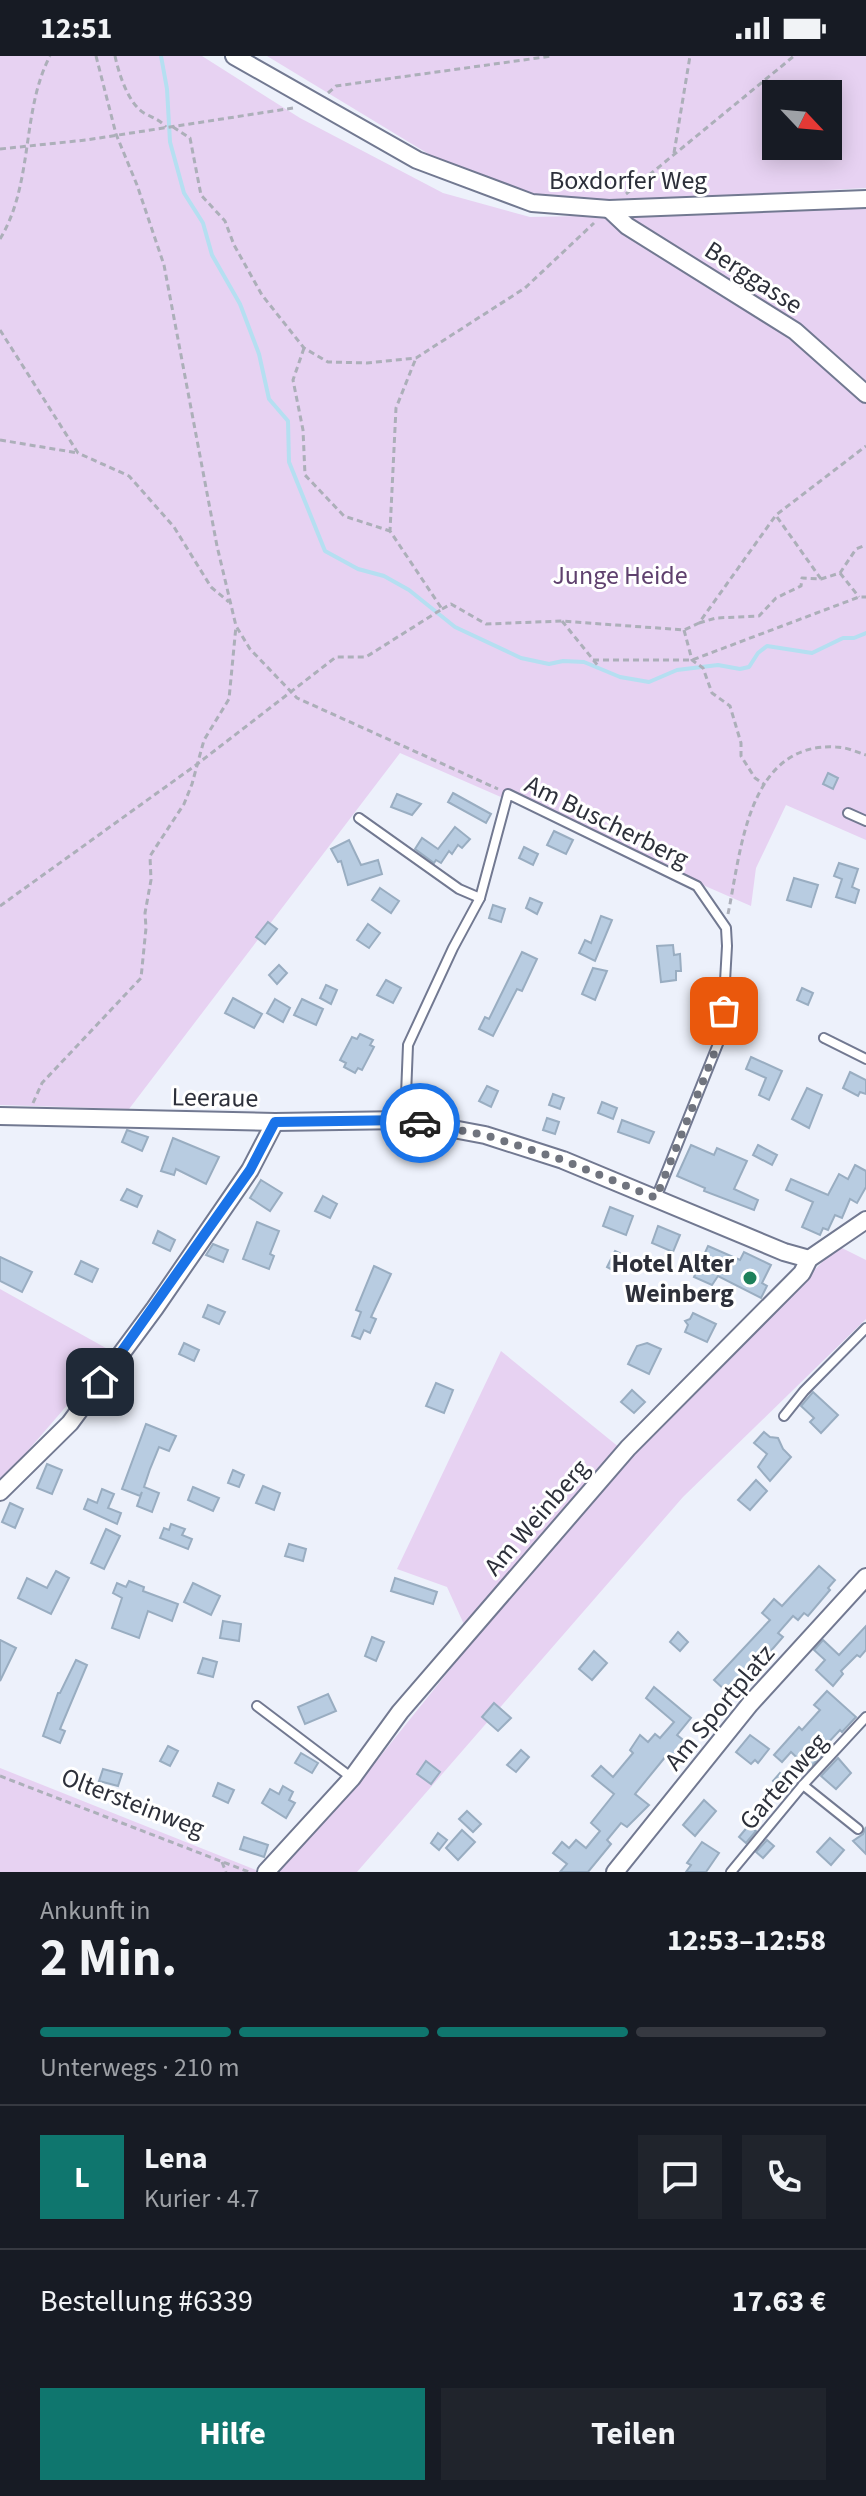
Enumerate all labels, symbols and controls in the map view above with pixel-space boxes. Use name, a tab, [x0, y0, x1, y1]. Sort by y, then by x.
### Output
text: 12:51	[40, 7, 112, 50]
north arrow	[762, 80, 842, 160]
map controls	[762, 80, 842, 160]
street label: Boxdorfer Weg	[549, 162, 707, 199]
street label: Berggasse	[697, 232, 810, 323]
park label: Junge Heide	[552, 557, 688, 594]
street label: Am Buscherberg	[519, 766, 695, 877]
pin	[690, 977, 758, 1045]
icon: bag	[702, 989, 746, 1033]
street label: Leeraue	[171, 1078, 259, 1117]
courier	[380, 1083, 460, 1163]
icon: car	[398, 1101, 442, 1145]
place label: Hotel Alter Weinberg	[612, 1245, 735, 1312]
marker: Hotel Alter Weinberg	[741, 1269, 759, 1287]
pin	[66, 1348, 134, 1416]
icon: home	[78, 1360, 122, 1404]
street label: Am Weinberg	[475, 1451, 598, 1584]
street label: Am Sportplatz	[655, 1636, 783, 1778]
street label: Gartenweg	[731, 1725, 836, 1838]
street label: Oltersteinweg	[56, 1758, 210, 1847]
text: Ankunft in	[40, 1892, 150, 1929]
text: 12:53–12:58	[667, 1919, 826, 1962]
text: 2 Min.	[40, 1922, 177, 1996]
text: Unterwegs · 210 m	[40, 2049, 239, 2086]
button: chat	[638, 2135, 722, 2219]
button: phone	[742, 2135, 826, 2219]
text: Lena	[144, 2137, 208, 2180]
text: L	[74, 2156, 90, 2199]
text: Kurier · 4.7	[144, 2180, 259, 2217]
text: Bestellung #6339	[40, 2280, 253, 2323]
text: 17.63 €	[732, 2280, 826, 2323]
button: Hilfe	[40, 2388, 425, 2480]
button: Teilen	[441, 2388, 826, 2480]

